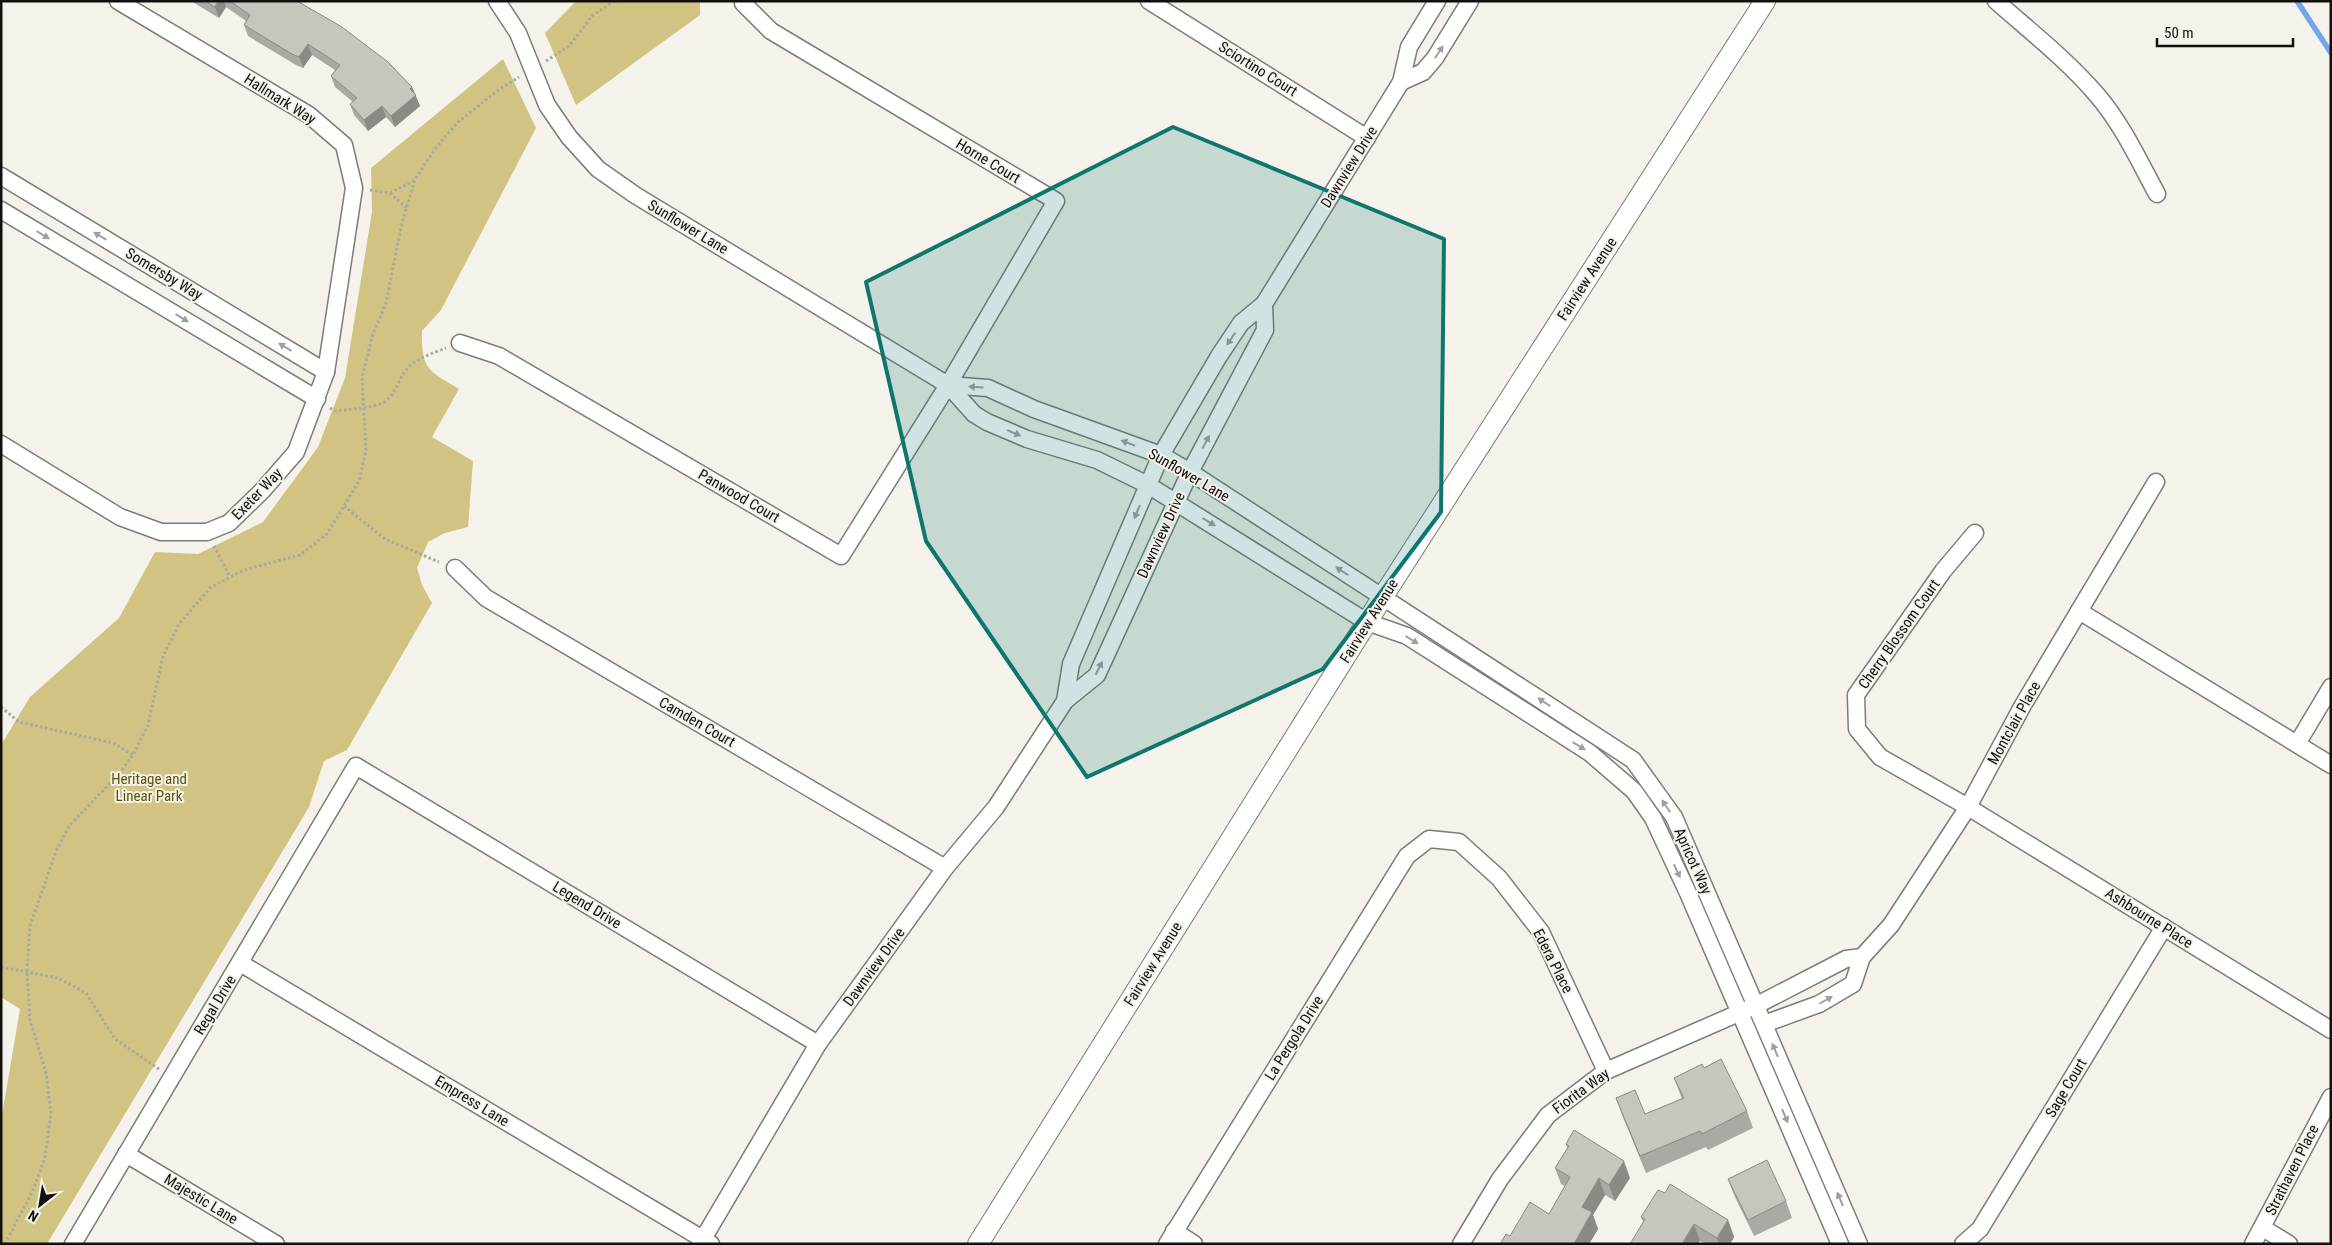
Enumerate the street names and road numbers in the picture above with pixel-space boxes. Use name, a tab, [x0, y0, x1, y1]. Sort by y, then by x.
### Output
street label: Sciortino Court	[1215, 38, 1301, 100]
street label: Hallmark Way	[241, 70, 319, 128]
street label: Dawnview Drive	[1317, 123, 1381, 211]
street label: Horne Court	[953, 135, 1023, 187]
street label: Sunflower Lane	[644, 196, 732, 258]
street label: Fairview Avenue	[1553, 234, 1621, 324]
street label: Somersby Way	[122, 244, 206, 304]
street label: Sunflower Lane	[1145, 445, 1233, 505]
street label: Exeter Way	[228, 464, 286, 524]
street label: Panwood Court	[695, 465, 783, 527]
street label: Dawnview Drive	[1133, 489, 1189, 581]
street label: Fairview Avenue	[1336, 576, 1402, 666]
street label: Cherry Blossom Court	[1854, 576, 1944, 692]
street label: Montclair Place	[1984, 678, 2044, 768]
street label: Camden Court	[656, 693, 738, 751]
street label: Apricot Way	[1670, 825, 1716, 897]
street label: Legend Drive	[550, 878, 624, 932]
street label: Ashbourne Place	[2102, 884, 2196, 952]
street label: Fairview Avenue	[1120, 919, 1186, 1009]
street label: Dawnview Drive	[839, 924, 909, 1010]
street label: Edera Place	[1529, 926, 1577, 996]
street label: Regal Drive	[190, 972, 240, 1038]
street label: La Pergola Drive	[1261, 992, 1327, 1084]
street label: Sage Court	[2041, 1055, 2091, 1121]
street label: Fiorita Way	[1549, 1064, 1613, 1118]
street label: Empress Lane	[432, 1072, 512, 1130]
street label: Strathaven Place	[2261, 1122, 2323, 1218]
street label: Majestic Lane	[161, 1170, 241, 1228]

